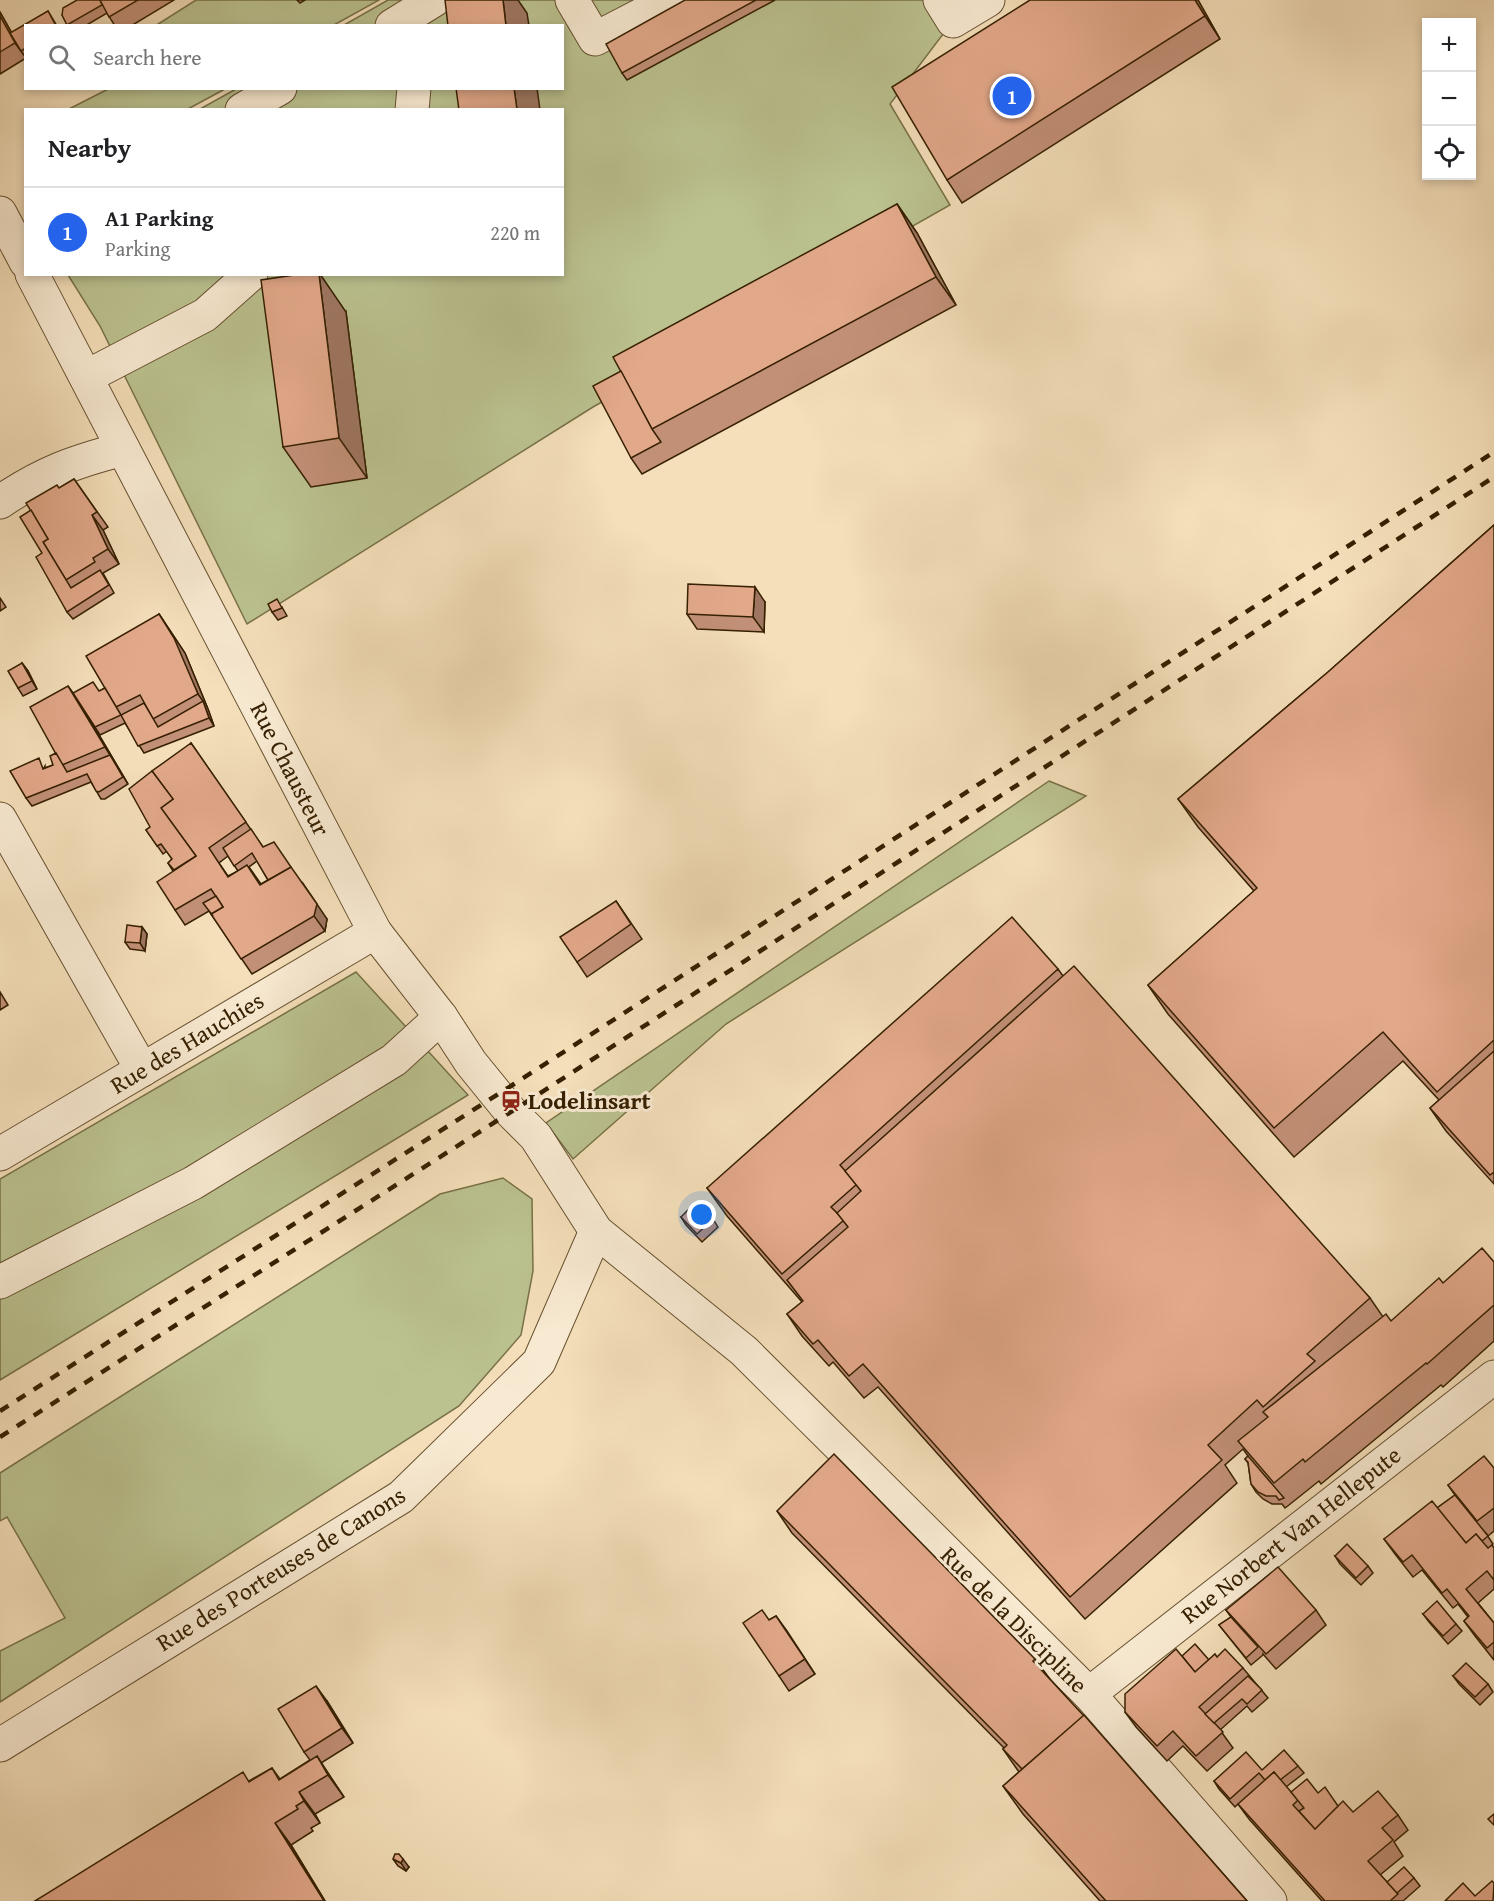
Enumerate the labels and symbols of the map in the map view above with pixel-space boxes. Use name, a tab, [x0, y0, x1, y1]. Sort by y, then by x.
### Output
pin: 1	[992, 74, 1032, 118]
street label: Rue Chausteur	[242, 696, 339, 842]
street label: Rue des Hauchies	[103, 983, 270, 1102]
place label: Lodelinsart	[528, 1083, 651, 1118]
station icon: Lodelinsart	[499, 1089, 523, 1113]
your location	[687, 1200, 716, 1229]
street label: Rue Norbert Van Hellepute	[1173, 1438, 1408, 1632]
street label: Rue des Porteuses de Canons	[149, 1477, 412, 1660]
street label: Rue de la Discipline	[933, 1538, 1096, 1701]

